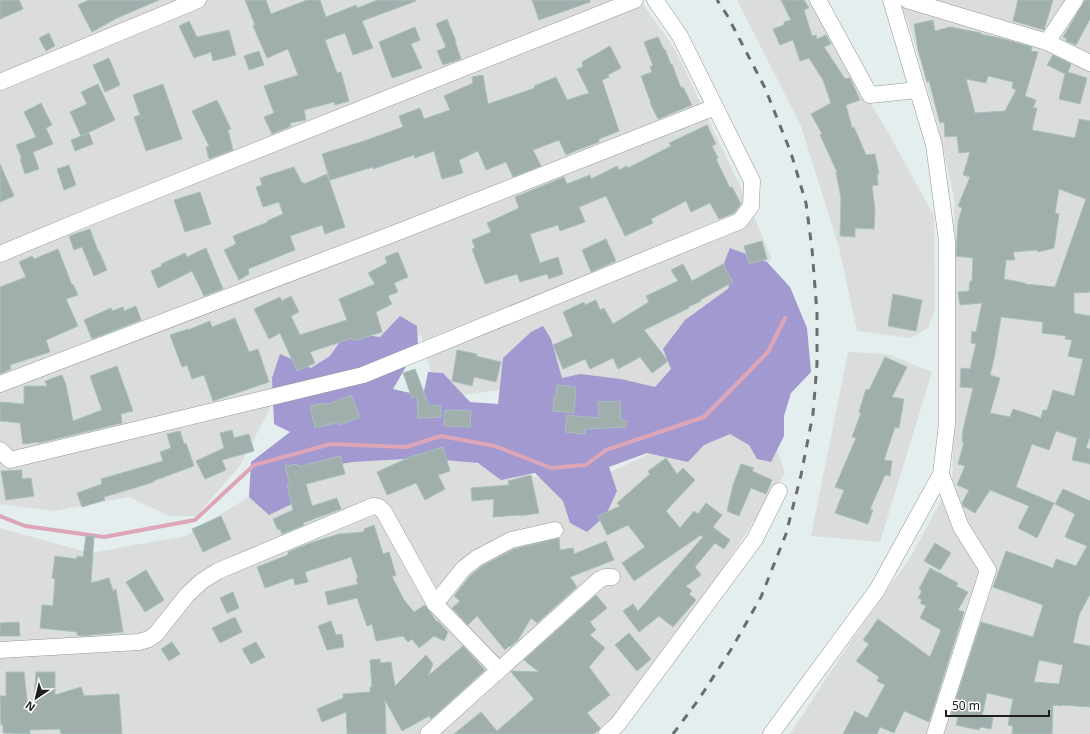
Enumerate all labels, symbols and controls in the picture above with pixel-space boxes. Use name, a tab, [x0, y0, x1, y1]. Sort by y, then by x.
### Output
north arrow	[16, 678, 56, 718]
scale bar	[946, 692, 1049, 718]
text: 50 m	[952, 697, 980, 714]
text: N	[22, 698, 38, 715]

